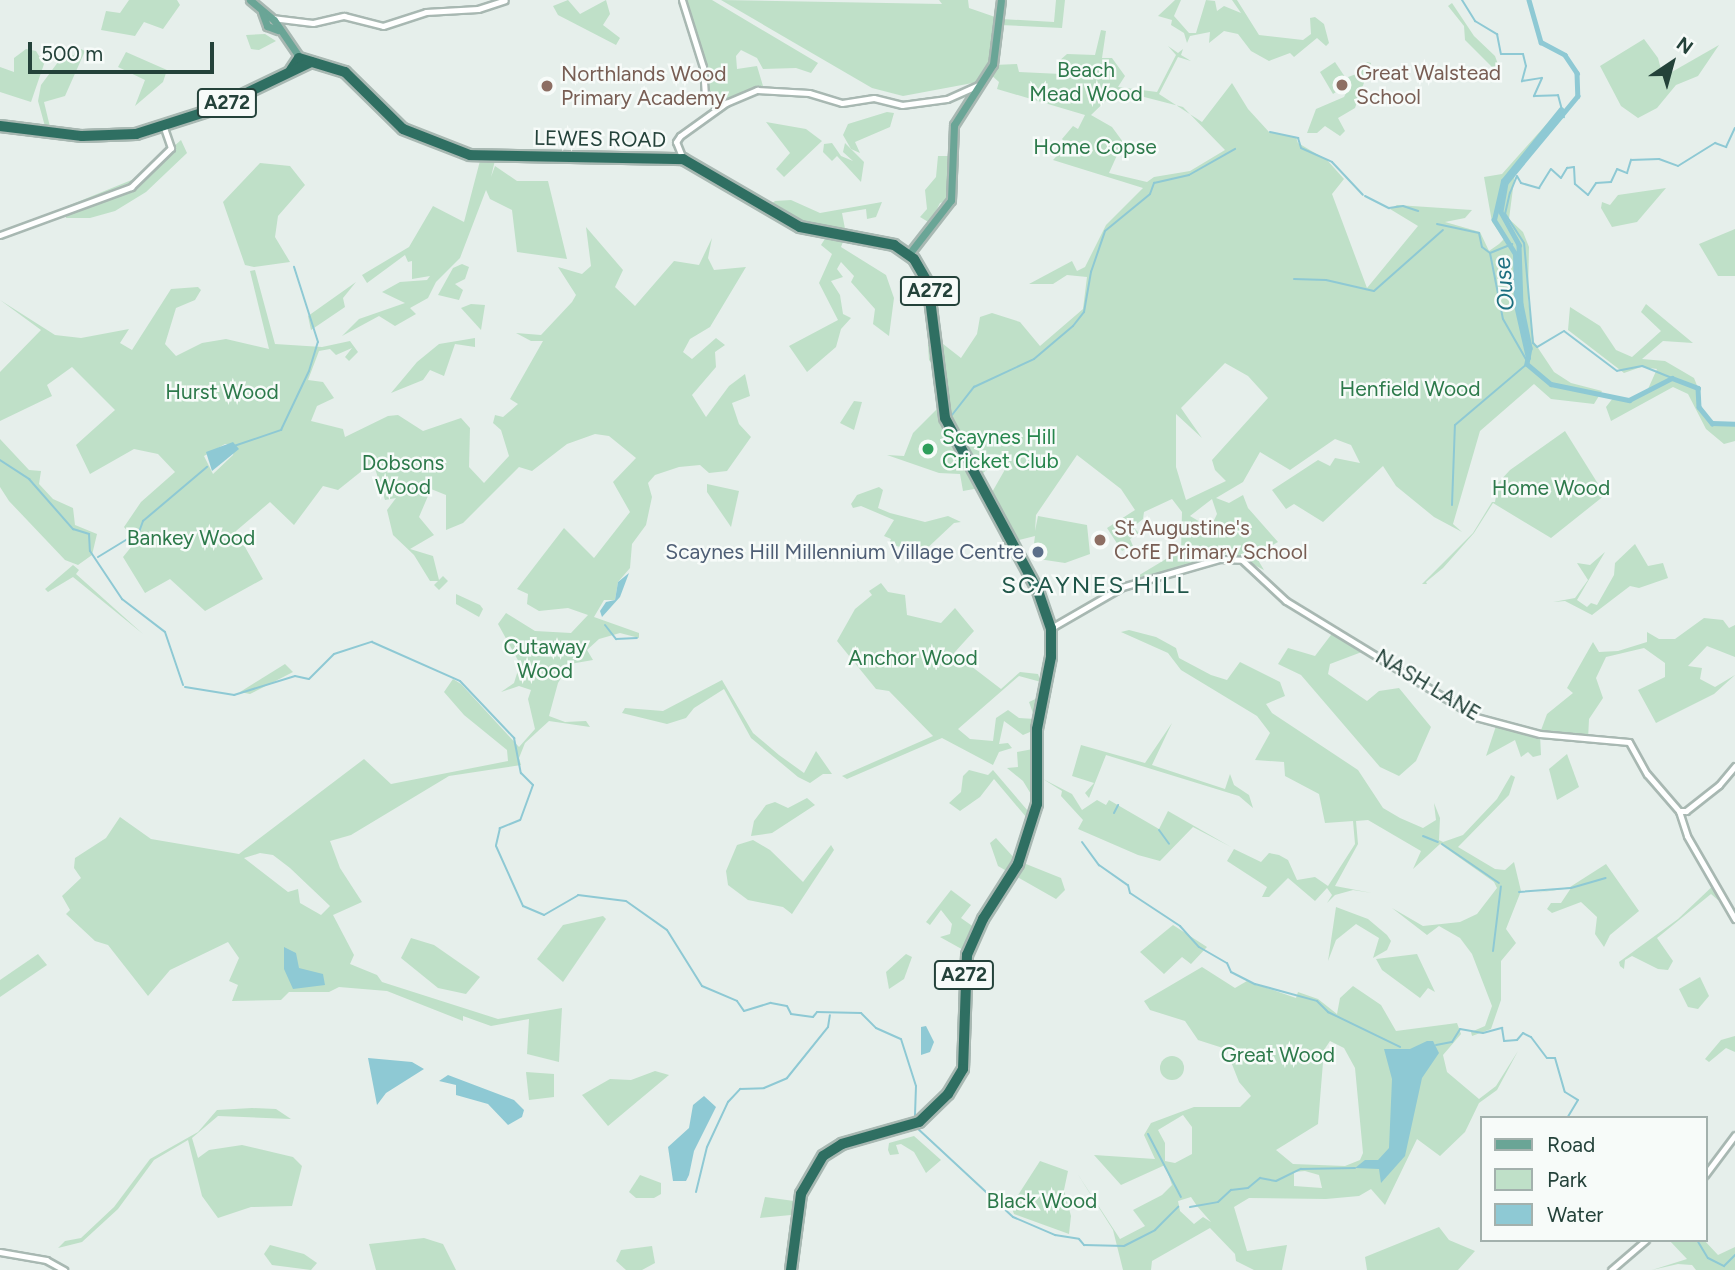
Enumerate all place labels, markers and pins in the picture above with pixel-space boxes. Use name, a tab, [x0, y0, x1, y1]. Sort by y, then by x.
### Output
place label: Great Walstead School	[1356, 60, 1501, 110]
place label: Northlands Wood Primary Academy	[561, 61, 726, 111]
marker: Great Walstead School	[1334, 77, 1350, 93]
marker: Northlands Wood Primary Academy	[539, 78, 555, 94]
place label: Scaynes Hill Cricket Club	[942, 424, 1059, 474]
marker: Scaynes Hill Cricket Club	[920, 441, 936, 457]
place label: St Augustine's CofE Primary School	[1114, 515, 1308, 565]
marker: St Augustine's CofE Primary School	[1092, 532, 1108, 548]
place label: Scaynes Hill Millennium Village Centre	[665, 539, 1024, 565]
marker: Scaynes Hill Millennium Village Centre	[1030, 544, 1046, 560]

